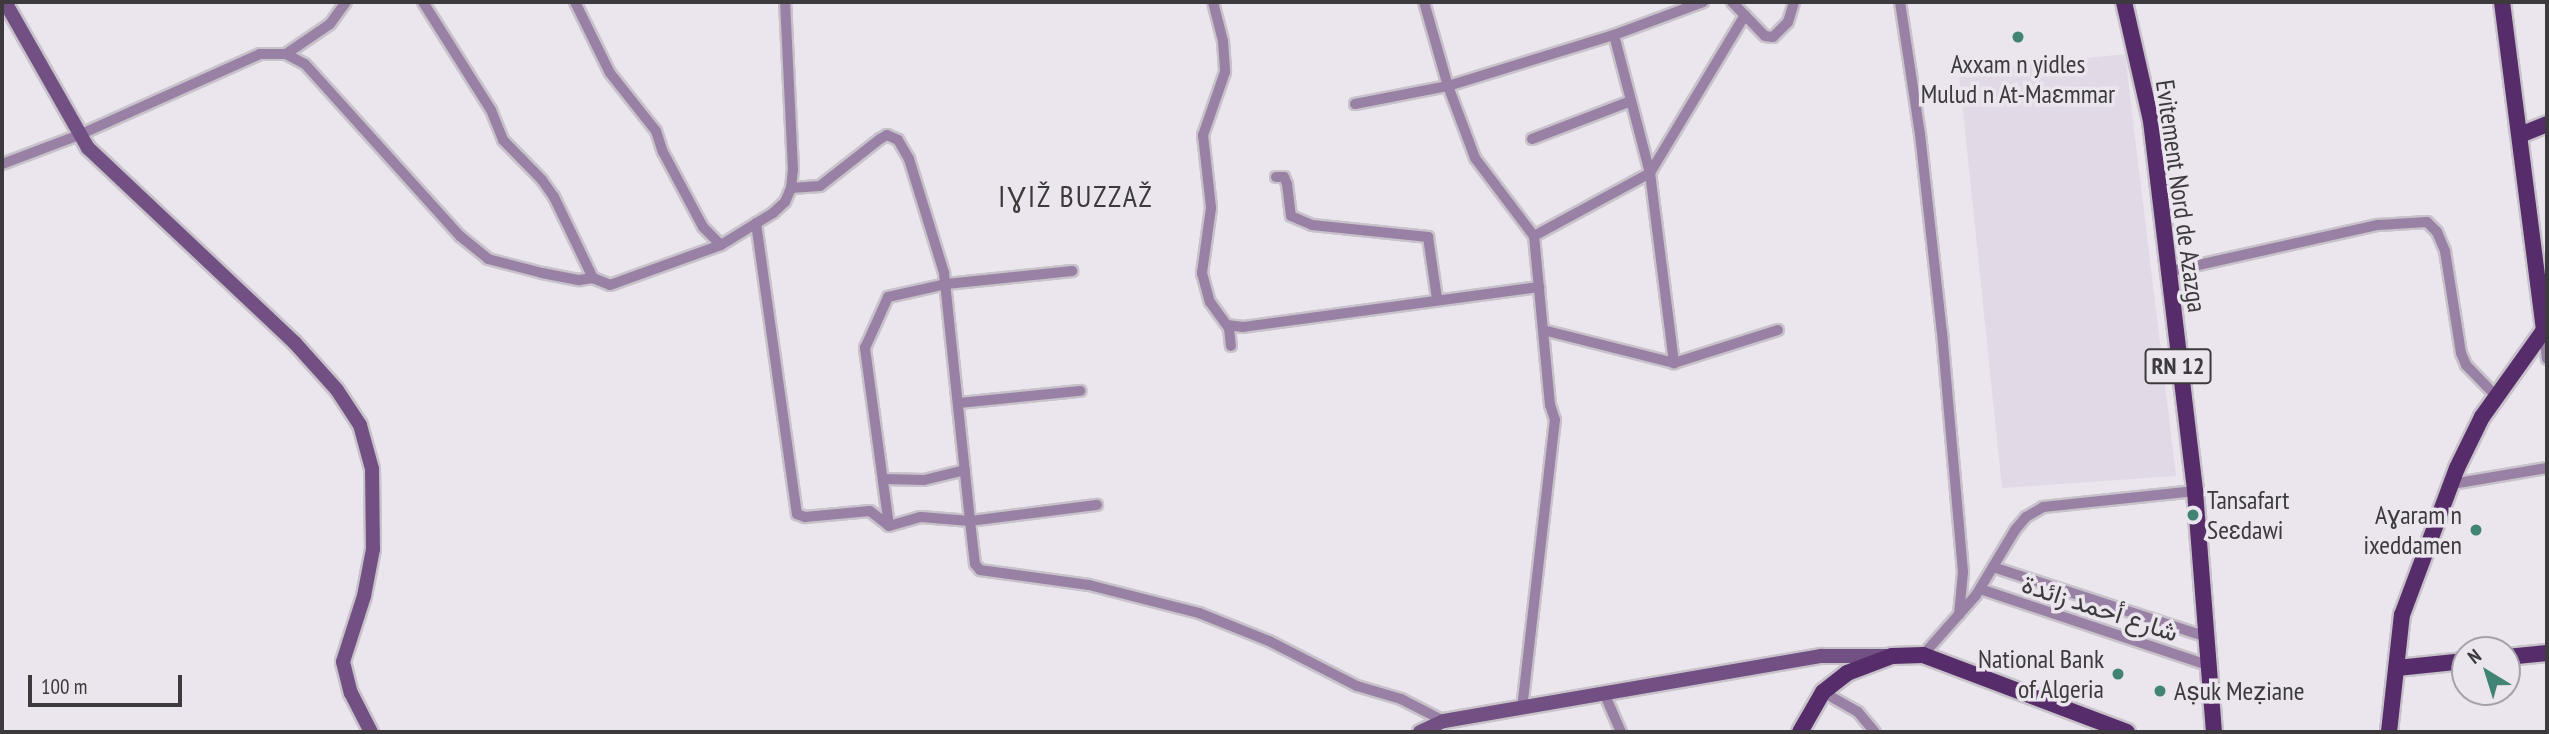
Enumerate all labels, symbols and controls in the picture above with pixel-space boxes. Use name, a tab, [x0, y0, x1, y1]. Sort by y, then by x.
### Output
marker: Axxam n yidles Mulud n At-Maɛmmar	[2010, 29, 2026, 45]
place label: Axxam n yidles Mulud n At-Maɛmmar	[1920, 48, 2116, 110]
street label: Evitement Nord de Azazga	[2149, 77, 2213, 315]
district label: IƔIŽ BUZZAŽ	[999, 178, 1153, 214]
road number: RN 12	[2143, 346, 2213, 386]
place label: Tansafart Seɛdawi	[2207, 484, 2289, 546]
place label: Aɣaram n ixeddamen	[2363, 499, 2462, 560]
marker: Tansafart Seɛdawi	[2185, 507, 2201, 523]
marker: Aɣaram n ixeddamen	[2468, 522, 2484, 538]
street label: شارع أحمد زائدة	[2018, 568, 2182, 648]
north arrow	[2451, 636, 2521, 706]
place label: National Bank of Algeria	[1978, 643, 2104, 704]
text: N	[2463, 643, 2486, 669]
scale bar	[32, 660, 186, 704]
marker: National Bank of Algeria	[2110, 666, 2126, 682]
text: 100 m	[41, 673, 87, 700]
place label: Aṣuk Meẓiane	[2174, 675, 2305, 707]
marker: Aṣuk Meẓiane	[2152, 683, 2168, 699]

